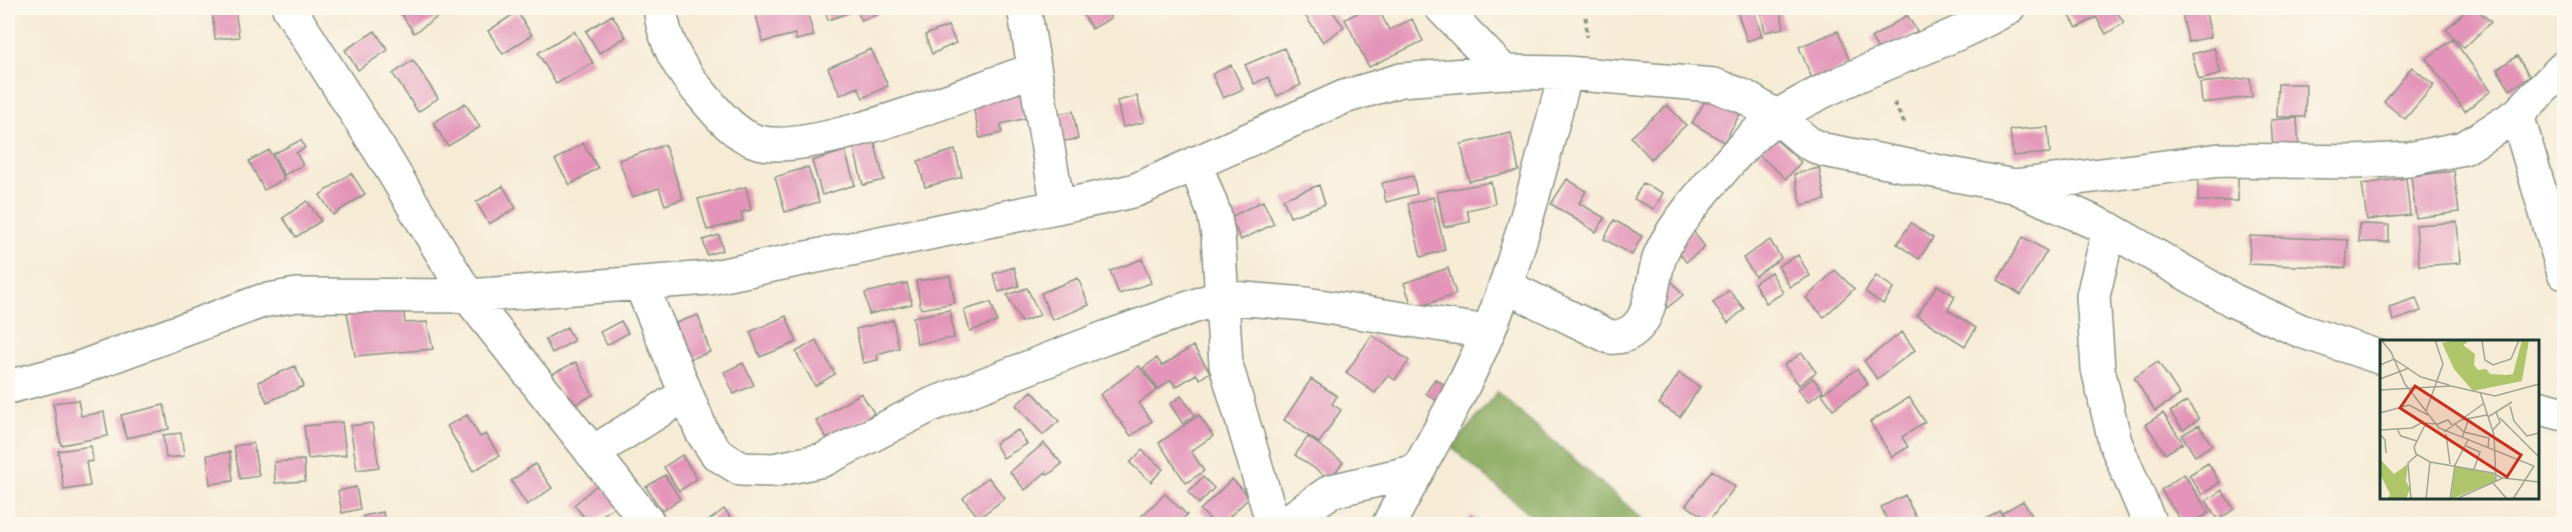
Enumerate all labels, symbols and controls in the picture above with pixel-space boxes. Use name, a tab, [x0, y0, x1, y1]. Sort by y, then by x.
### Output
inset map	[2380, 340, 2539, 499]

